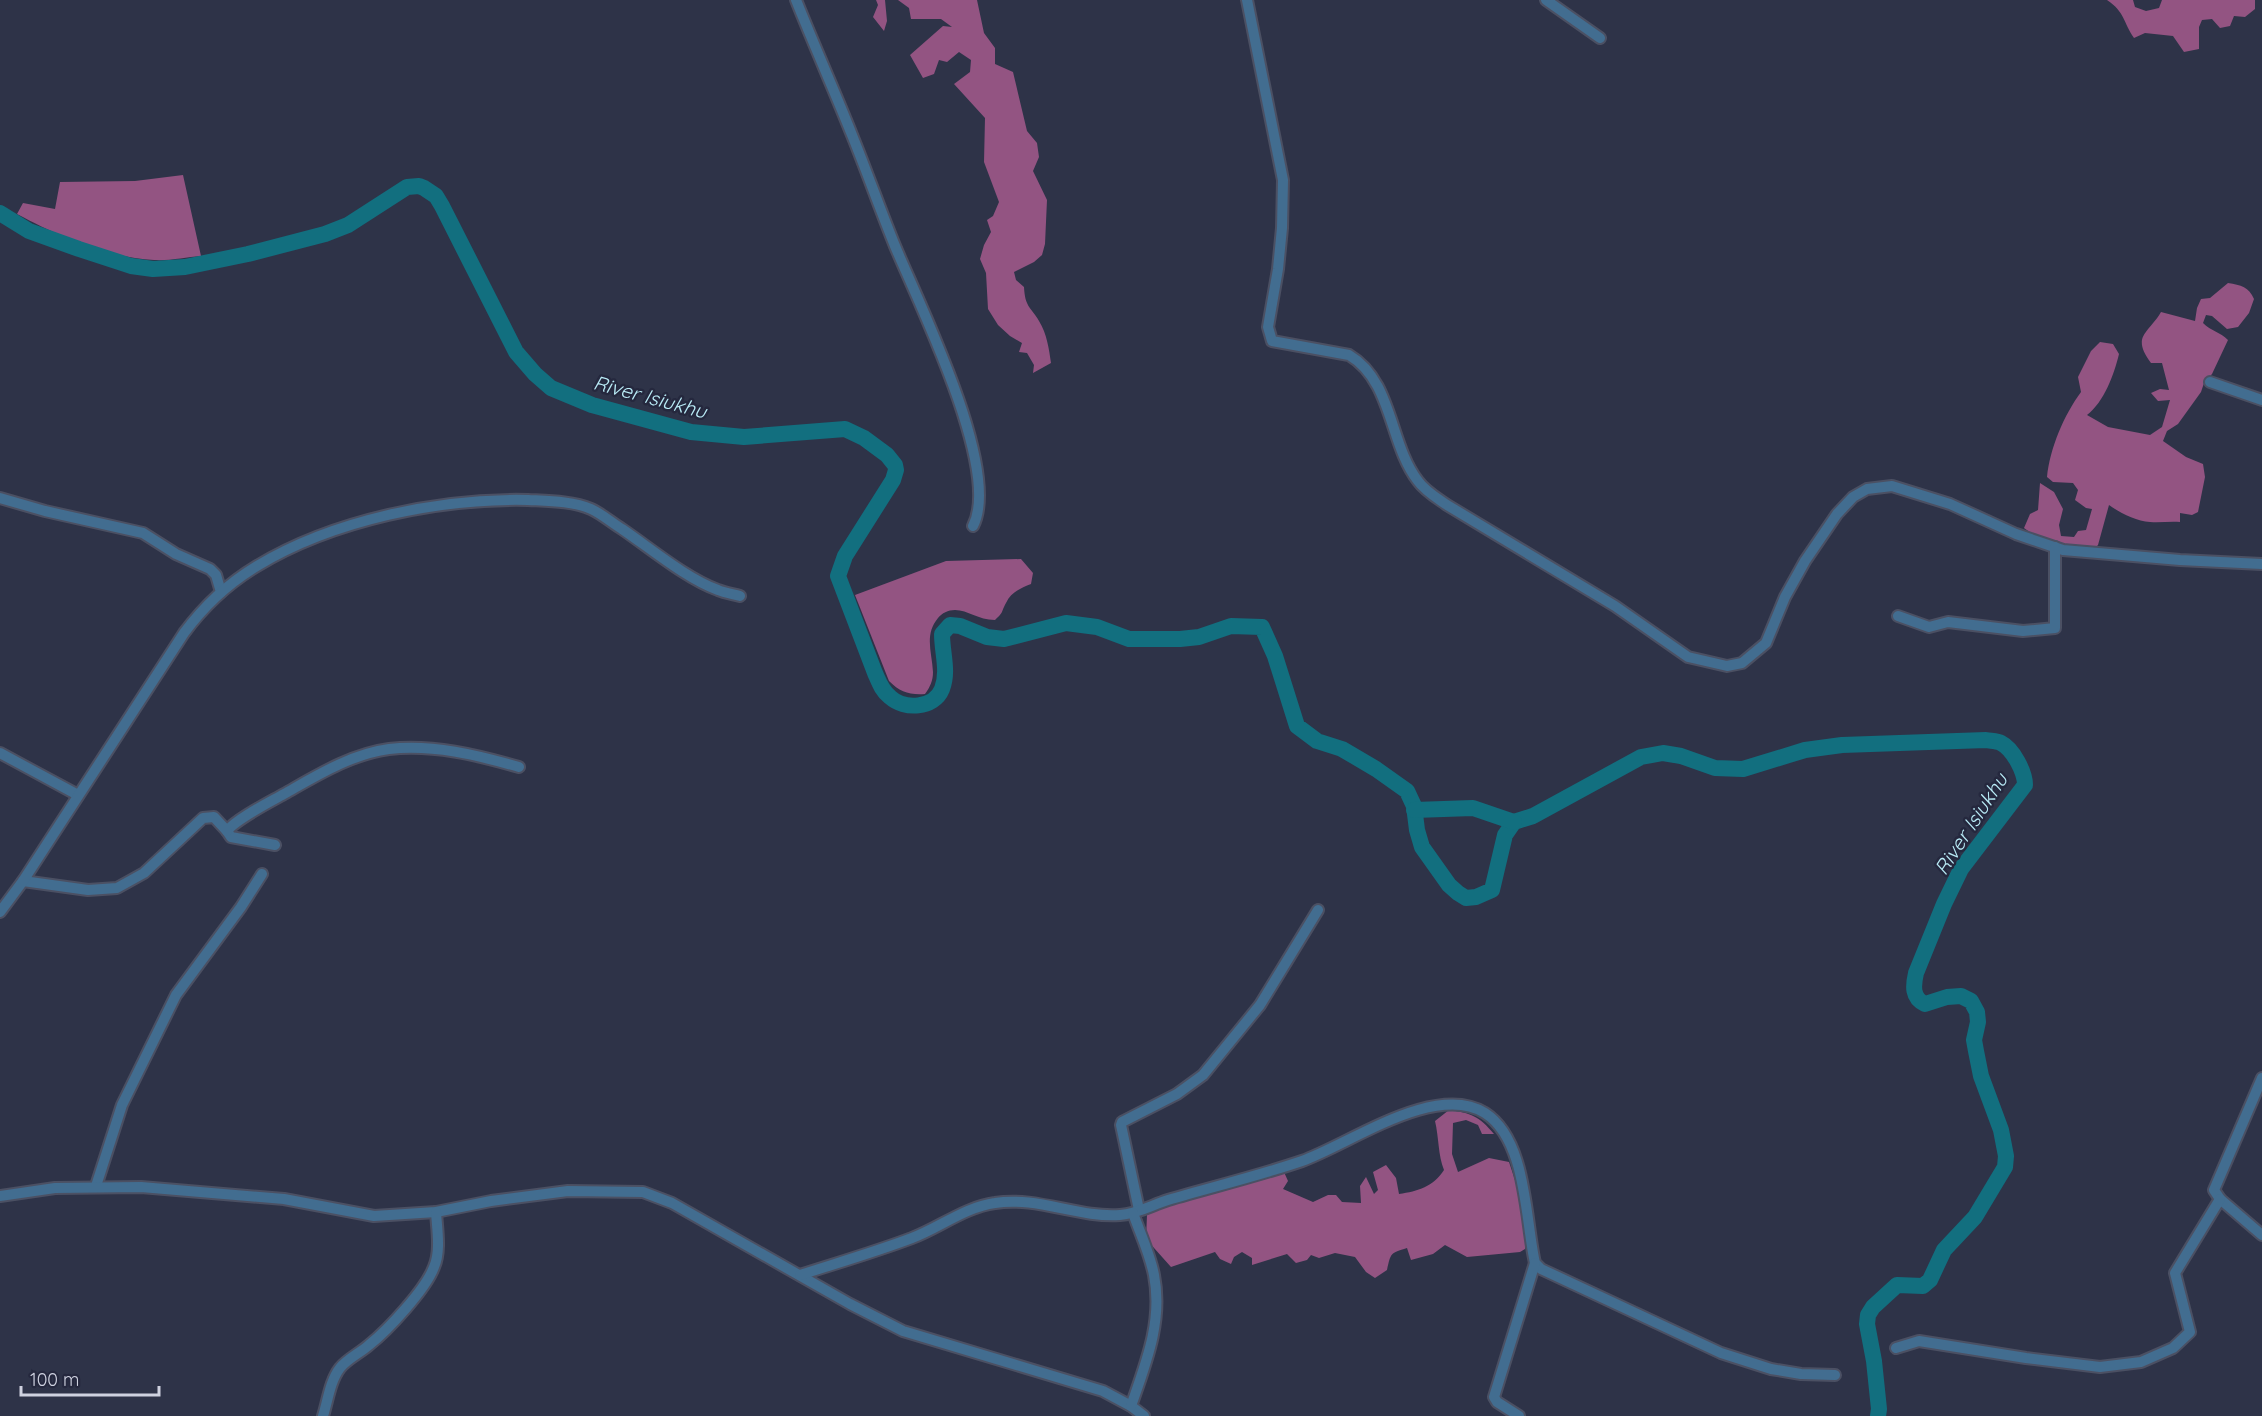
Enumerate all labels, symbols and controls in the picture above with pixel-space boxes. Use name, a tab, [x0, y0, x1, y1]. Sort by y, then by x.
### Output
water label: River Isiukhu	[591, 369, 711, 424]
water label: River Isiukhu	[1929, 767, 2014, 879]
scale bar	[21, 1359, 159, 1397]
text: 100 m	[30, 1368, 79, 1391]

